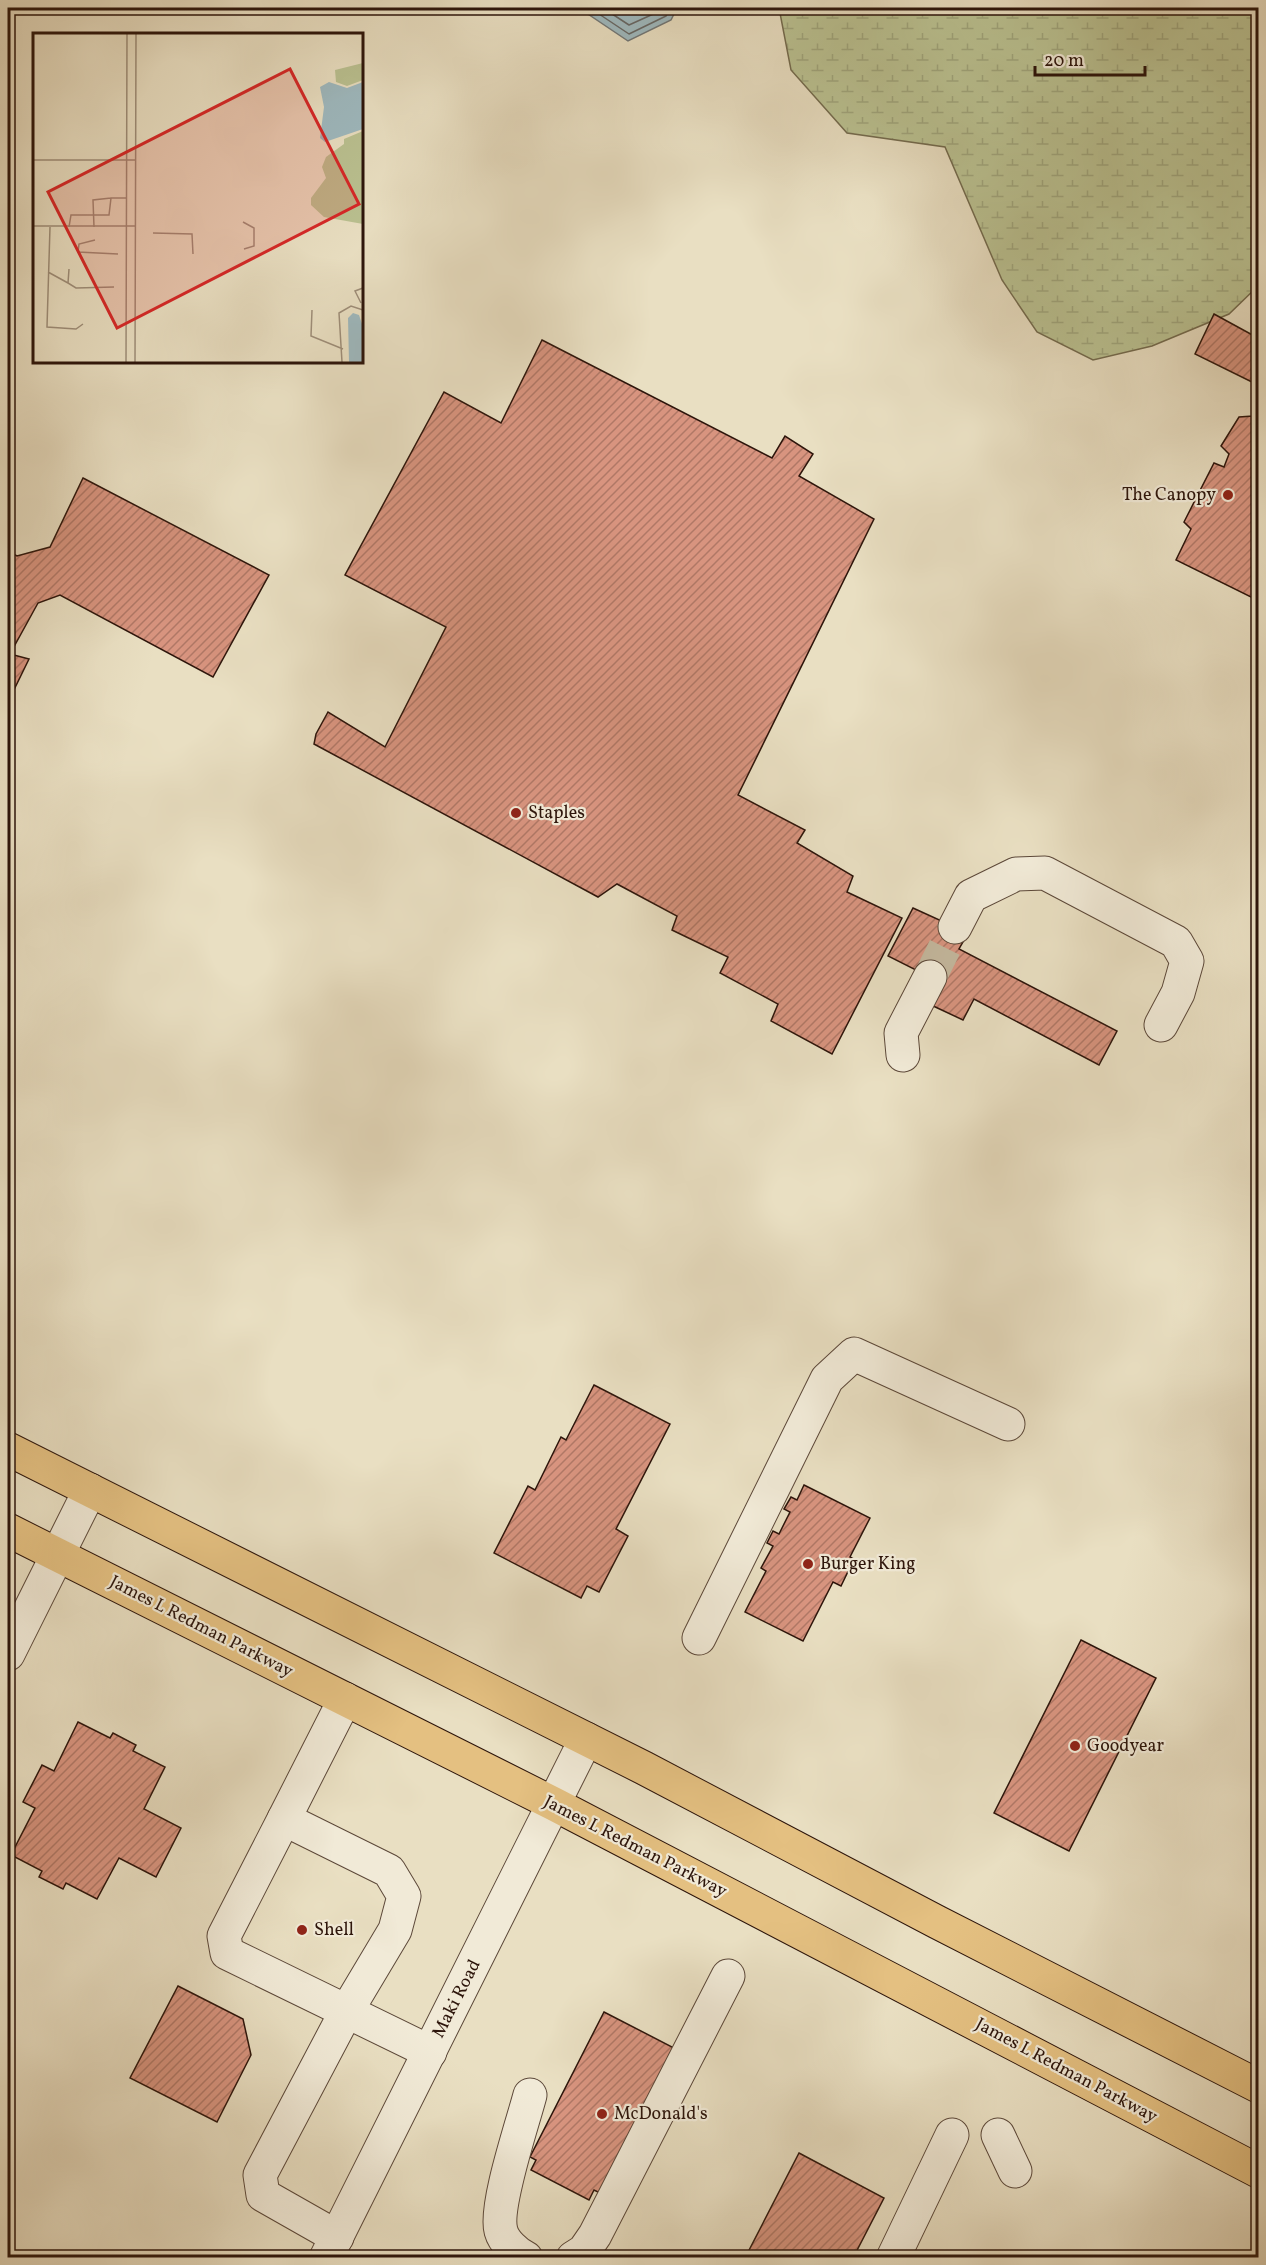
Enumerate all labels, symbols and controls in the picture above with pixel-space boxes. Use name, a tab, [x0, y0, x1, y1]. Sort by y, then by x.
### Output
inset map	[33, 33, 363, 363]
scale bar	[1035, 39, 1144, 77]
text: 20 m	[1044, 49, 1084, 74]
place label: The Canopy	[1122, 483, 1216, 508]
marker: The Canopy	[1221, 488, 1235, 502]
place label: Staples	[528, 801, 585, 826]
marker: Staples	[509, 806, 523, 820]
place label: Burger King	[820, 1552, 915, 1577]
marker: Burger King	[801, 1557, 815, 1571]
street label: James L Redman Parkway	[105, 1570, 297, 1684]
place label: Goodyear	[1087, 1734, 1165, 1759]
marker: Goodyear	[1068, 1739, 1082, 1753]
street label: James L Redman Parkway	[539, 1790, 731, 1904]
place label: Shell	[314, 1918, 354, 1943]
marker: Shell	[295, 1923, 309, 1937]
street label: Maki Road	[427, 1955, 487, 2043]
street label: James L Redman Parkway	[970, 2012, 1162, 2130]
place label: McDonald's	[614, 2102, 708, 2127]
marker: McDonald's	[595, 2107, 609, 2121]

